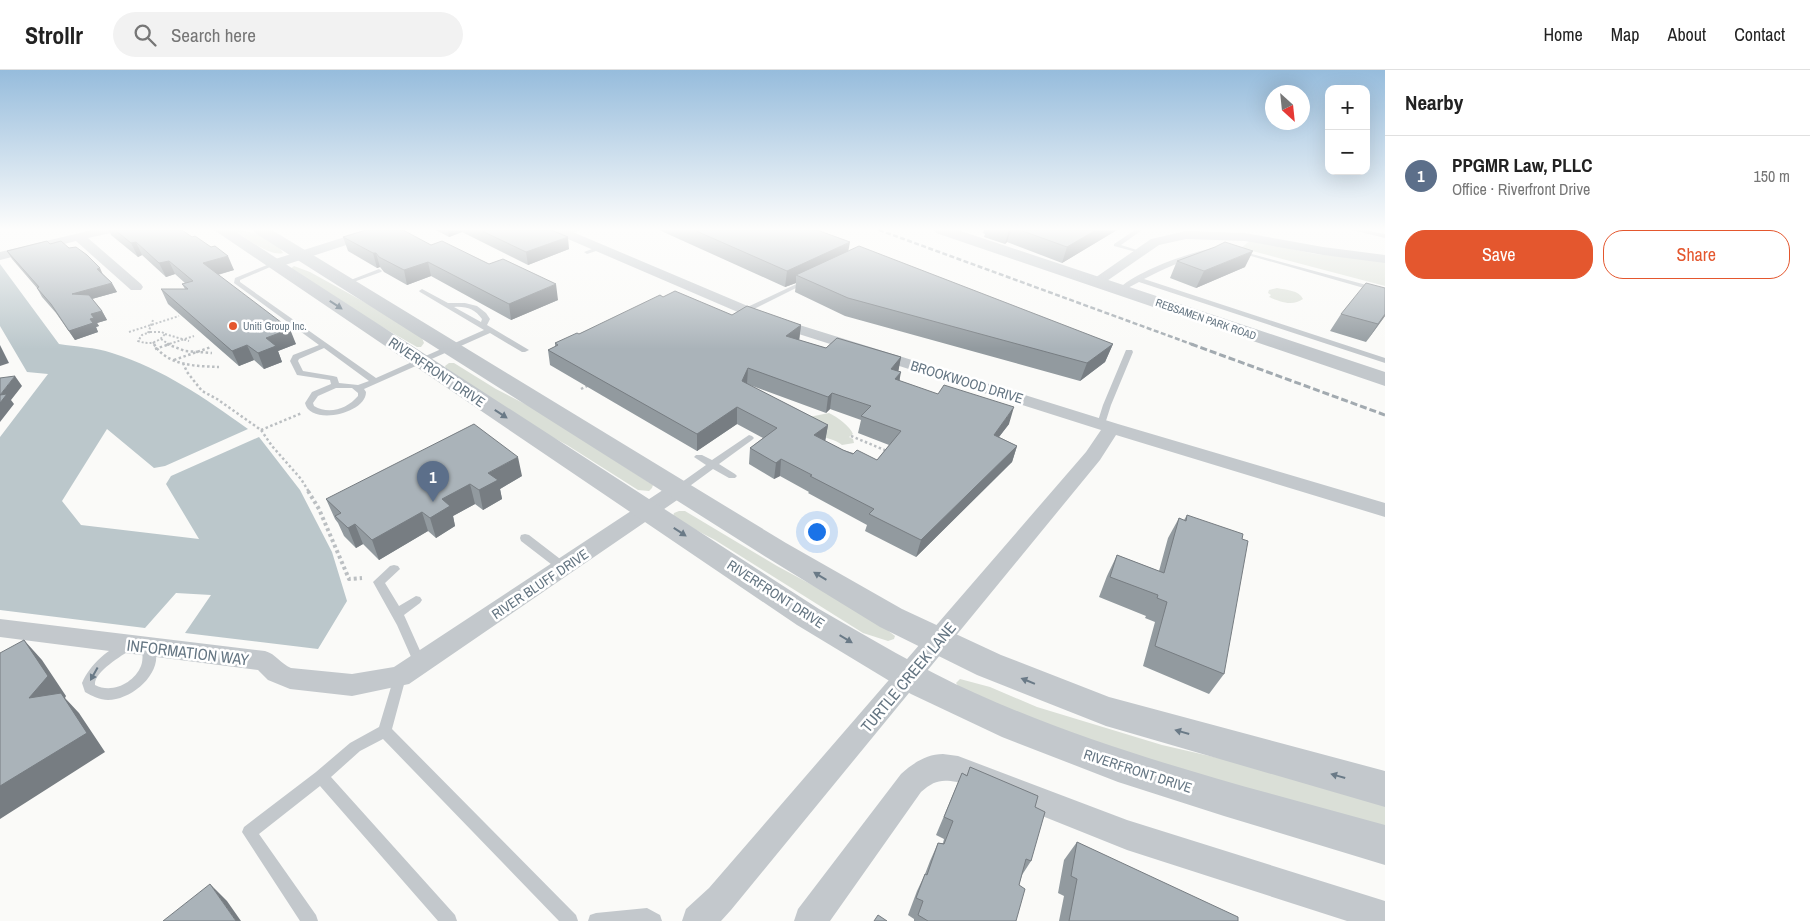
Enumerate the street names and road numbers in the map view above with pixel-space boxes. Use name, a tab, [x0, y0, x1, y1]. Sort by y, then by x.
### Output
street label: REBSAMEN PARK ROAD	[1154, 295, 1258, 343]
street label: RIVERFRONT DRIVE	[385, 333, 489, 411]
street label: BROOKWOOD DRIVE	[909, 356, 1025, 408]
street label: RIVER BLUFF DRIVE	[488, 545, 592, 623]
street label: RIVERFRONT DRIVE	[724, 556, 828, 632]
street label: TURTLE CREEK LANE	[855, 617, 961, 737]
street label: INFORMATION WAY	[126, 634, 251, 670]
street label: RIVERFRONT DRIVE	[1082, 745, 1194, 797]

